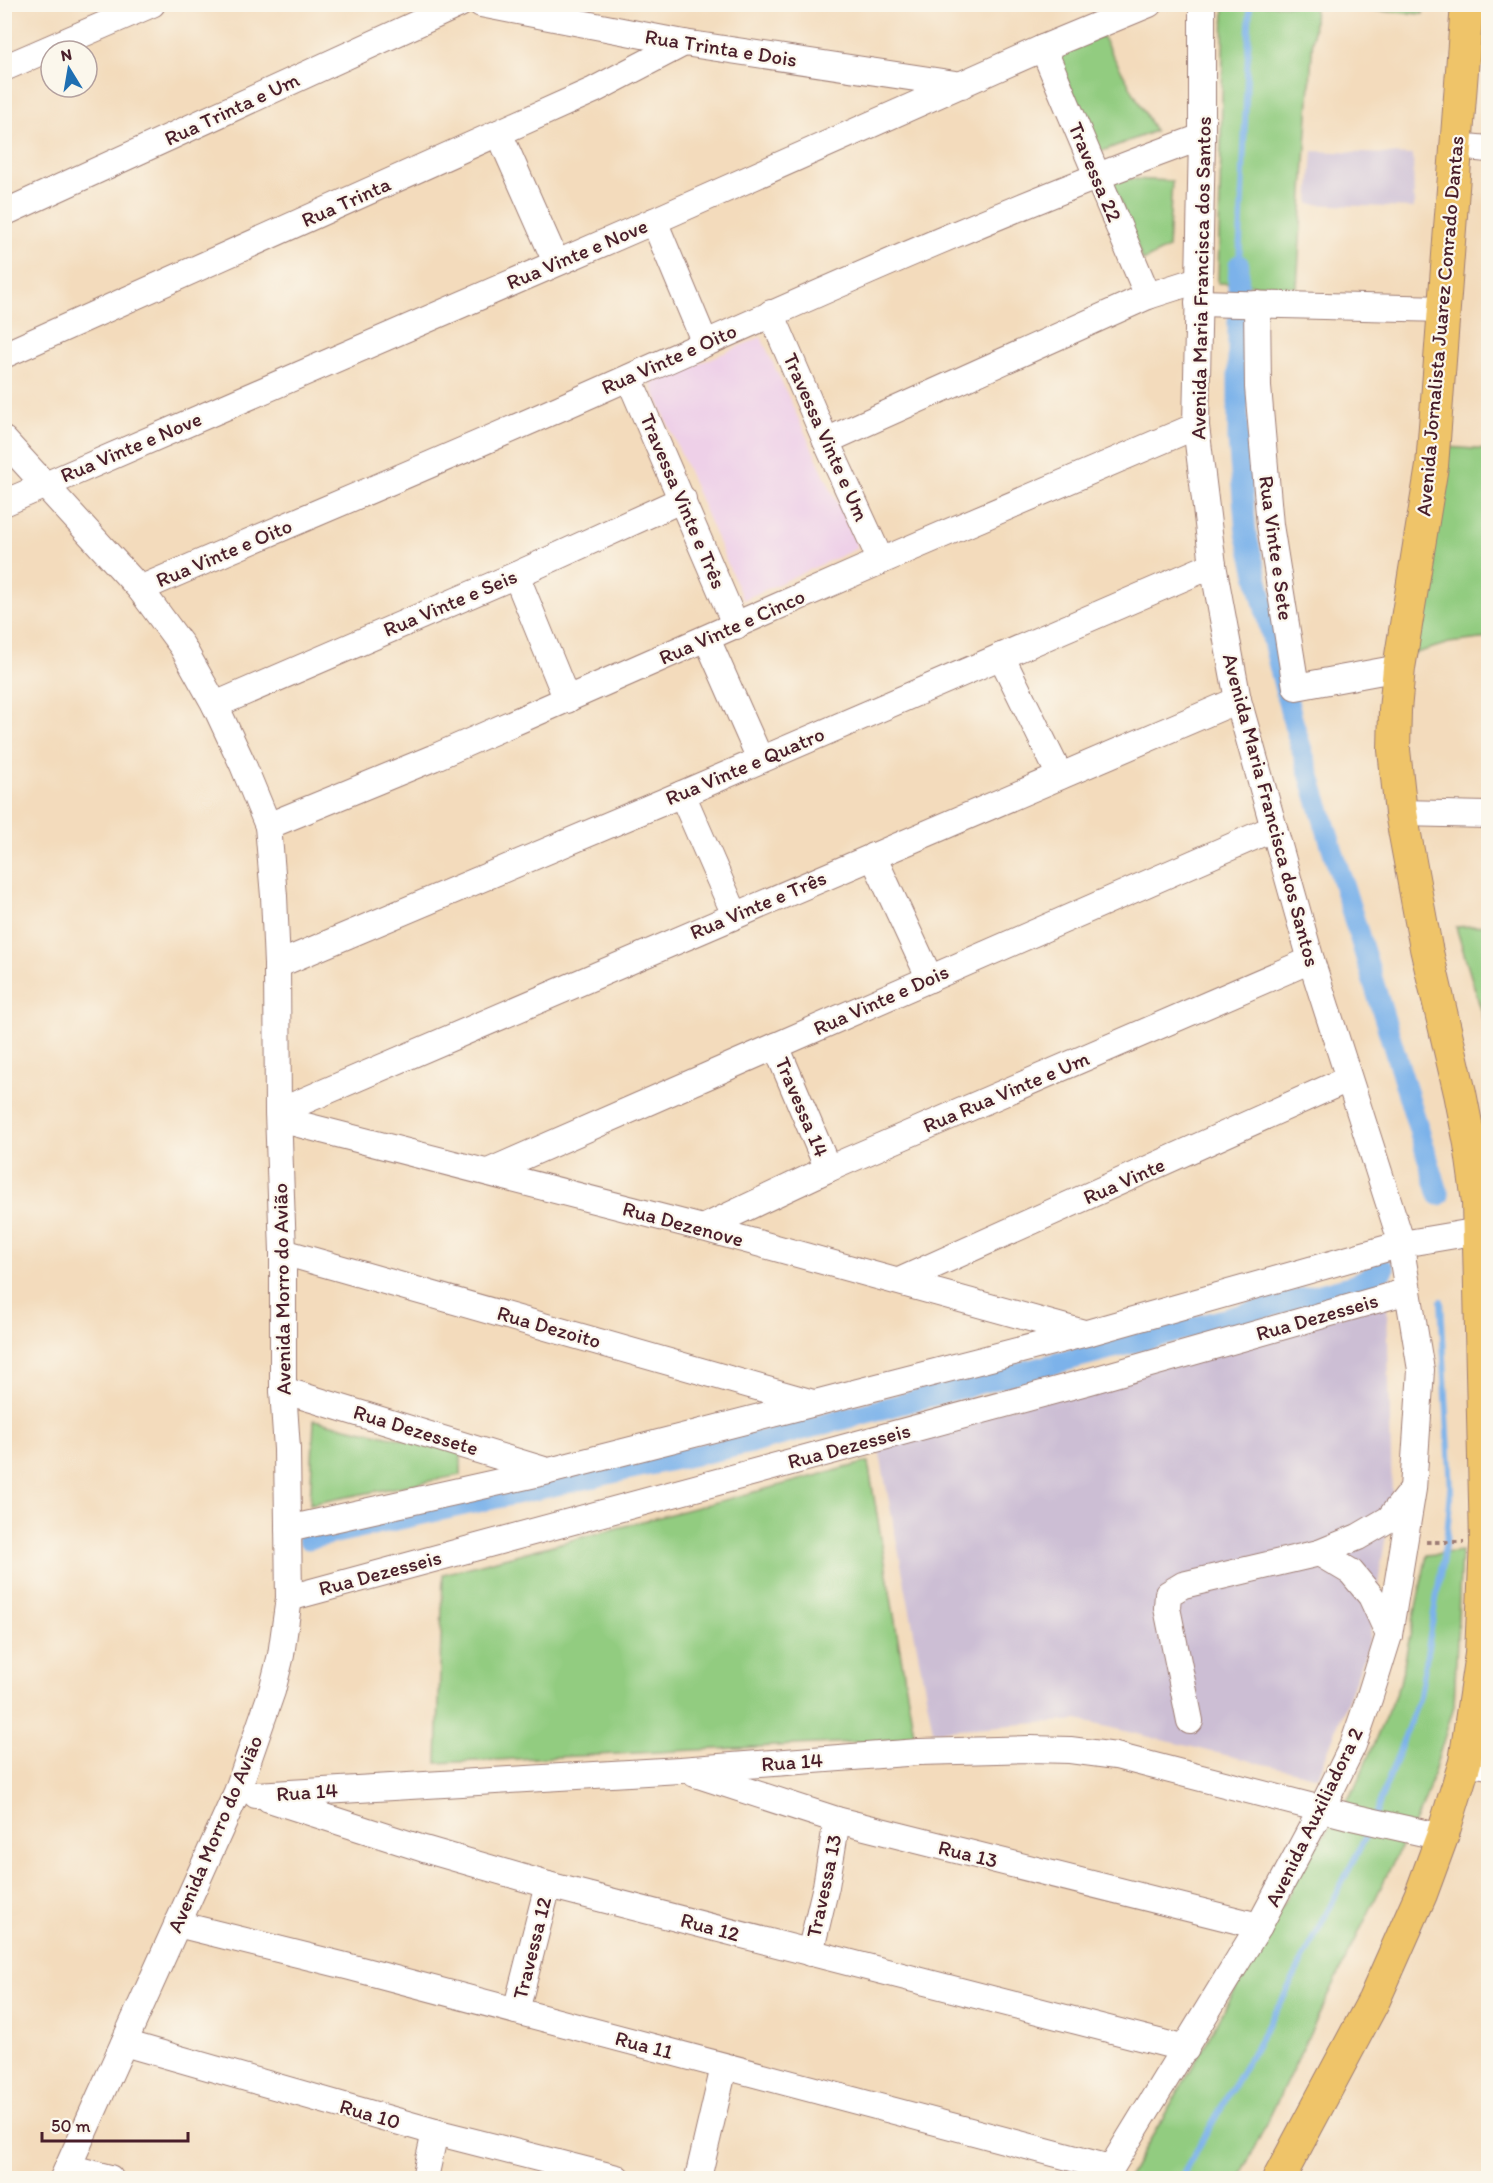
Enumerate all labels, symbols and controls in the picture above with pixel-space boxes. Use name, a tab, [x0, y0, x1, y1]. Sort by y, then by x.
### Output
street label: Rua Trinta e Dois	[643, 23, 799, 72]
north arrow	[39, 39, 99, 99]
text: N	[59, 44, 73, 65]
street label: Rua Trinta e Um	[160, 66, 303, 151]
street label: Avenida Maria Francisca dos Santos	[1185, 116, 1216, 440]
street label: Travessa 22	[1063, 118, 1128, 225]
street label: Avenida Jornalista Juarez Conrado Dantas	[1410, 135, 1469, 517]
street label: Rua Trinta	[297, 171, 394, 232]
street label: Rua Vinte e Nove	[503, 213, 651, 295]
street label: Rua Vinte e Oito	[597, 318, 740, 400]
street label: Travessa Vinte e Um	[778, 349, 875, 525]
street label: Rua Vinte e Nove	[57, 406, 205, 488]
street label: Travessa Vinte e Três	[635, 409, 732, 592]
street label: Rua Vinte e Sete	[1254, 474, 1299, 622]
street label: Rua Vinte e Oito	[152, 513, 296, 592]
street label: Rua Vinte e Seis	[379, 563, 520, 642]
street label: Rua Vinte e Cinco	[655, 583, 809, 670]
street label: Avenida Maria Francisca dos Santos	[1218, 650, 1325, 969]
street label: Rua Vinte e Quatro	[661, 721, 828, 810]
street label: Rua Vinte e Três	[686, 865, 830, 945]
street label: Rua Vinte e Dois	[809, 959, 952, 1041]
street label: Rua Rua Vinte e Um	[919, 1045, 1093, 1138]
street label: Travessa 14	[770, 1053, 835, 1161]
street label: Rua Vinte	[1079, 1151, 1169, 1210]
street label: Avenida Morro do Avião	[267, 1183, 296, 1395]
street label: Rua Dezenove	[620, 1195, 746, 1252]
street label: Rua Dezesseis	[1253, 1287, 1381, 1346]
street label: Rua Dezoito	[494, 1300, 604, 1353]
street label: Rua Dezessete	[351, 1399, 482, 1460]
street label: Rua Dezesseis	[785, 1417, 913, 1474]
street label: Rua Dezesseis	[316, 1544, 444, 1601]
street label: Avenida Auxiliadora 2	[1259, 1723, 1368, 1911]
street label: Avenida Morro do Avião	[162, 1731, 267, 1936]
street label: Rua 14	[760, 1747, 824, 1776]
street label: Rua 14	[275, 1777, 339, 1806]
street label: Travessa 13	[800, 1832, 847, 1940]
street label: Rua 13	[936, 1834, 1001, 1873]
street label: Travessa 12	[507, 1894, 556, 2002]
street label: Rua 12	[678, 1907, 742, 1946]
street label: Rua 11	[612, 2025, 676, 2064]
street label: Rua 10	[337, 2093, 403, 2134]
scale bar	[42, 2105, 188, 2143]
text: 50 m	[51, 2115, 91, 2137]

